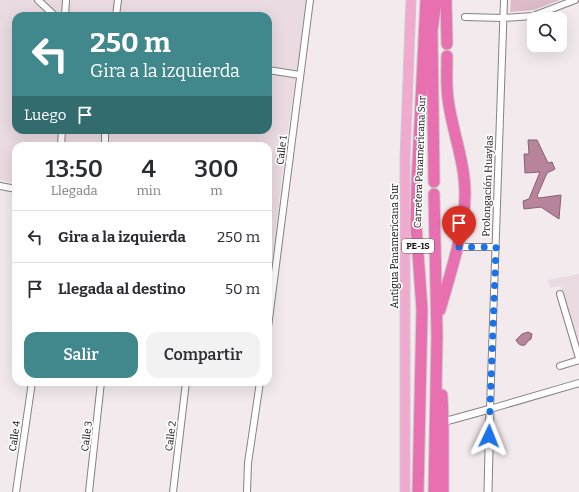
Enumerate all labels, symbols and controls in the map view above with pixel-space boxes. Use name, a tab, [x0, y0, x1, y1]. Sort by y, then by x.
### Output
map controls	[527, 12, 567, 52]
button: search	[527, 12, 567, 52]
text: 250 m	[90, 26, 171, 59]
icon: left	[24, 28, 76, 80]
text: Gira a la izquierda	[90, 60, 240, 82]
street label: Carretera Panamericana Sur	[412, 95, 428, 228]
icon: arrive	[74, 104, 96, 126]
text: Luego	[24, 106, 66, 124]
street label: Calle 1	[274, 135, 290, 165]
street label: Prolongación Huaylas	[480, 135, 496, 237]
text: 13:50	[45, 155, 103, 183]
text: 4	[141, 155, 156, 183]
text: 300	[194, 155, 239, 183]
text: Llegada	[51, 183, 98, 198]
text: min	[136, 183, 161, 198]
text: m	[210, 183, 223, 198]
street label: Antigua Panamericana Sur	[389, 183, 401, 309]
pin	[442, 206, 476, 247]
icon: arrive	[448, 212, 470, 234]
icon: left	[24, 226, 46, 248]
text: Gira a la izquierda	[58, 228, 186, 246]
text: 250 m	[217, 228, 260, 246]
road number: PE-1S	[402, 239, 434, 253]
icon: arrive	[24, 278, 46, 300]
text: Llegada al destino	[58, 280, 186, 298]
text: 50 m	[225, 280, 260, 298]
button: Salir	[24, 332, 138, 378]
button: Compartir	[146, 332, 260, 378]
position arrow	[468, 415, 510, 457]
street label: Calle 4	[7, 420, 23, 452]
street label: Calle 3	[79, 420, 95, 452]
street label: Calle 2	[163, 420, 179, 452]

